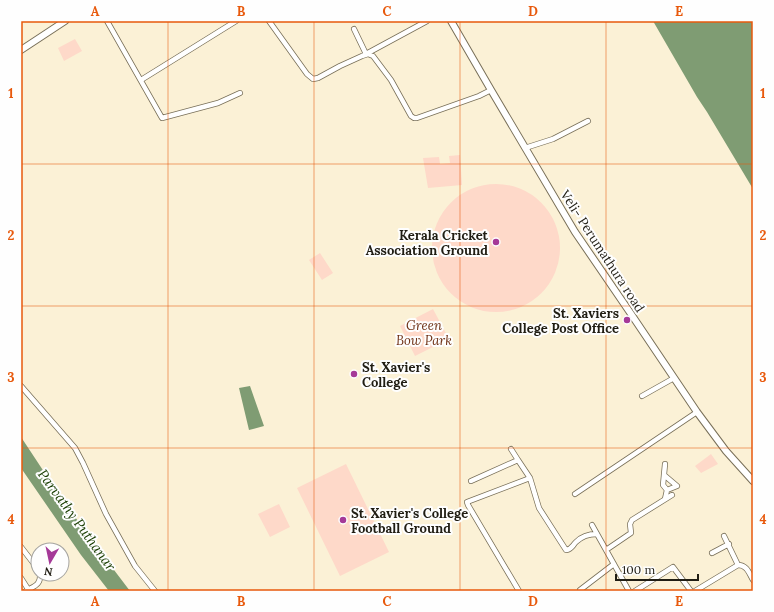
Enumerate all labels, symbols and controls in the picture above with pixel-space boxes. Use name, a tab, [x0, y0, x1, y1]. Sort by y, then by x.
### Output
text: A	[91, 3, 100, 20]
text: B	[237, 3, 246, 20]
text: C	[383, 3, 392, 20]
text: D	[528, 3, 538, 20]
text: E	[675, 3, 683, 20]
text: 1	[8, 85, 14, 102]
text: 1	[760, 85, 766, 102]
street label: Veli- Perumathura road	[556, 186, 649, 316]
text: 2	[8, 227, 15, 244]
place label: Kerala Cricket Association Ground	[366, 227, 489, 259]
text: 2	[760, 227, 767, 244]
marker: Kerala Cricket Association Ground	[491, 237, 501, 247]
place label: St. Xaviers College Post Office	[502, 305, 619, 337]
marker: St. Xaviers College Post Office	[622, 315, 632, 325]
park label: Green Bow Park	[396, 317, 452, 349]
place label: St. Xavier's College	[362, 359, 430, 391]
text: 3	[7, 369, 15, 386]
marker: St. Xavier's College	[349, 369, 359, 379]
text: 3	[759, 369, 767, 386]
water label: Parvathy Puthanar	[34, 466, 120, 575]
place label: St. Xavier's College Football Ground	[351, 505, 468, 537]
text: 4	[7, 511, 15, 528]
text: 4	[759, 511, 767, 528]
marker: St. Xavier's College Football Ground	[338, 515, 348, 525]
north arrow	[30, 542, 70, 582]
scale bar	[616, 556, 698, 582]
text: 100 m	[622, 562, 655, 577]
text: N	[43, 564, 54, 579]
text: A	[91, 593, 100, 610]
text: B	[237, 593, 246, 610]
text: C	[383, 593, 392, 610]
text: D	[528, 593, 538, 610]
text: E	[675, 593, 683, 610]

